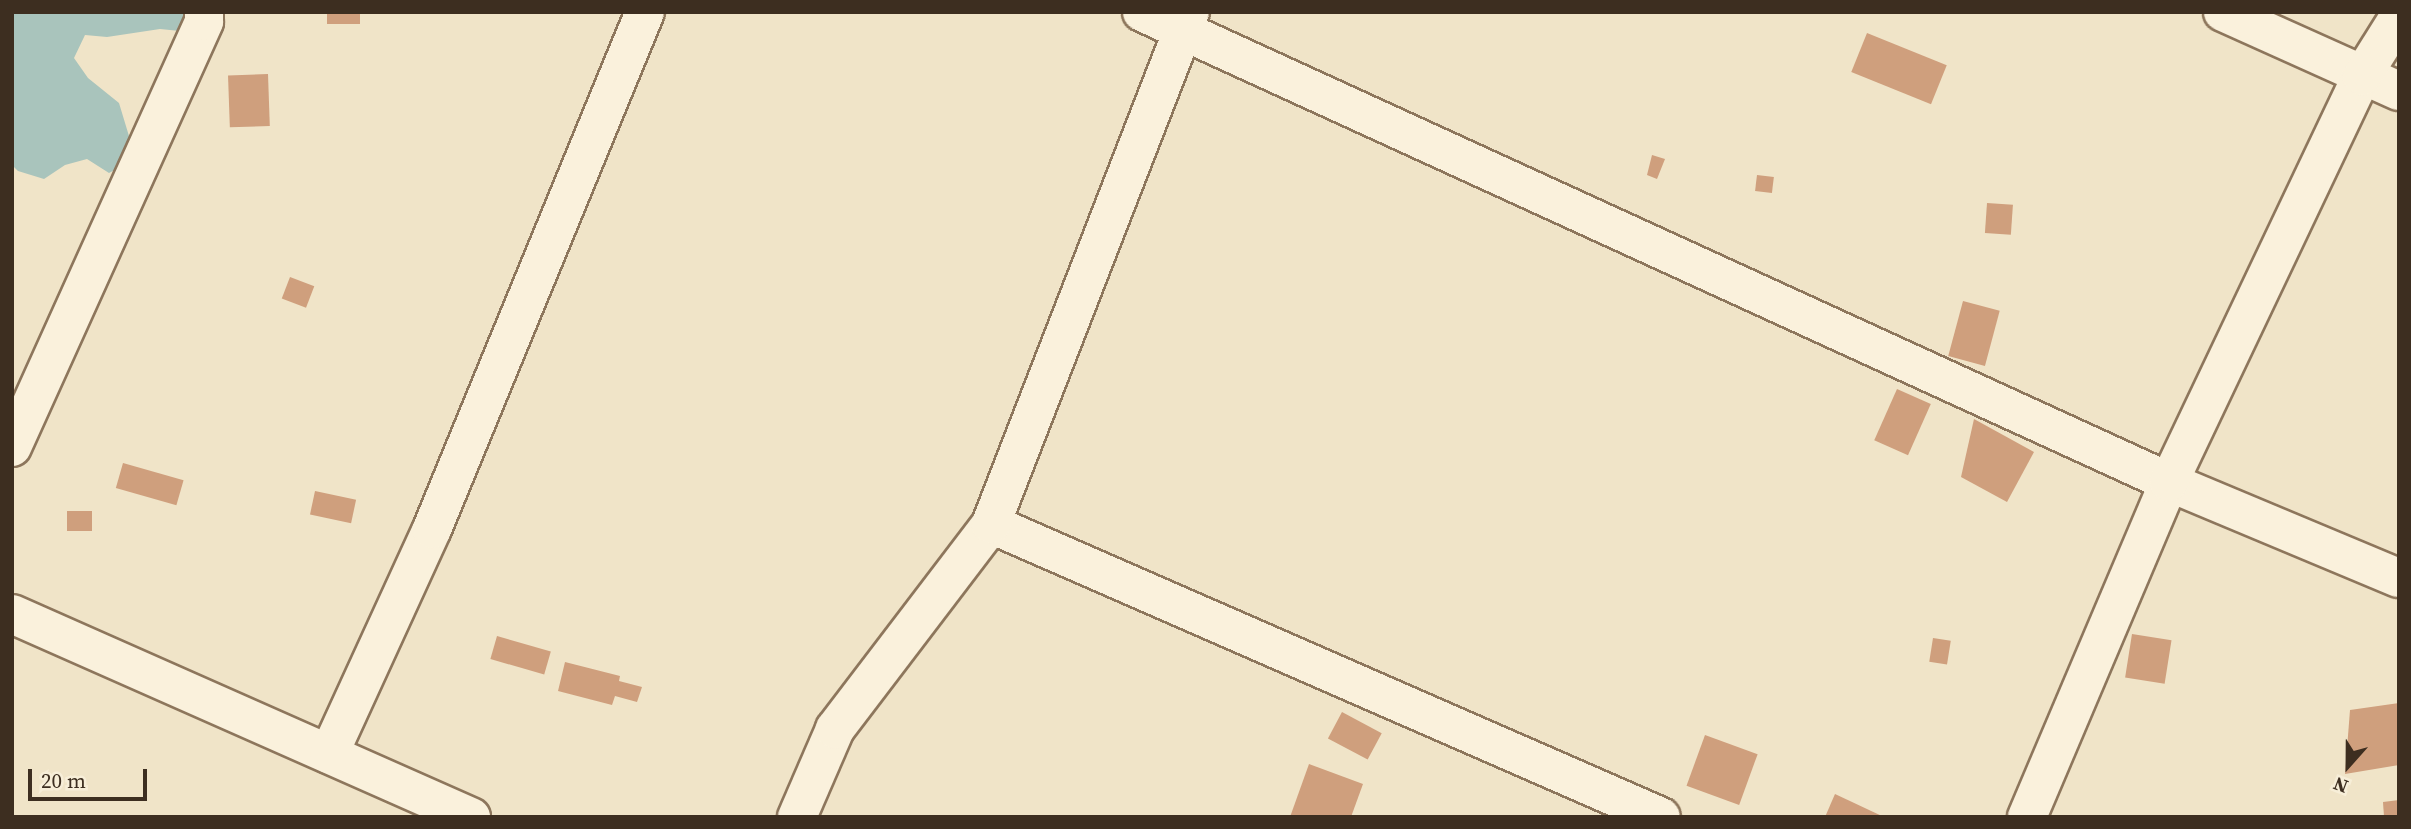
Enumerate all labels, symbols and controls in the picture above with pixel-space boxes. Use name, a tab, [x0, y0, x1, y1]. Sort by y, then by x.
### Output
north arrow	[2313, 731, 2383, 801]
scale bar	[32, 756, 150, 800]
text: 20 m	[41, 766, 86, 795]
text: N	[2329, 771, 2352, 800]

